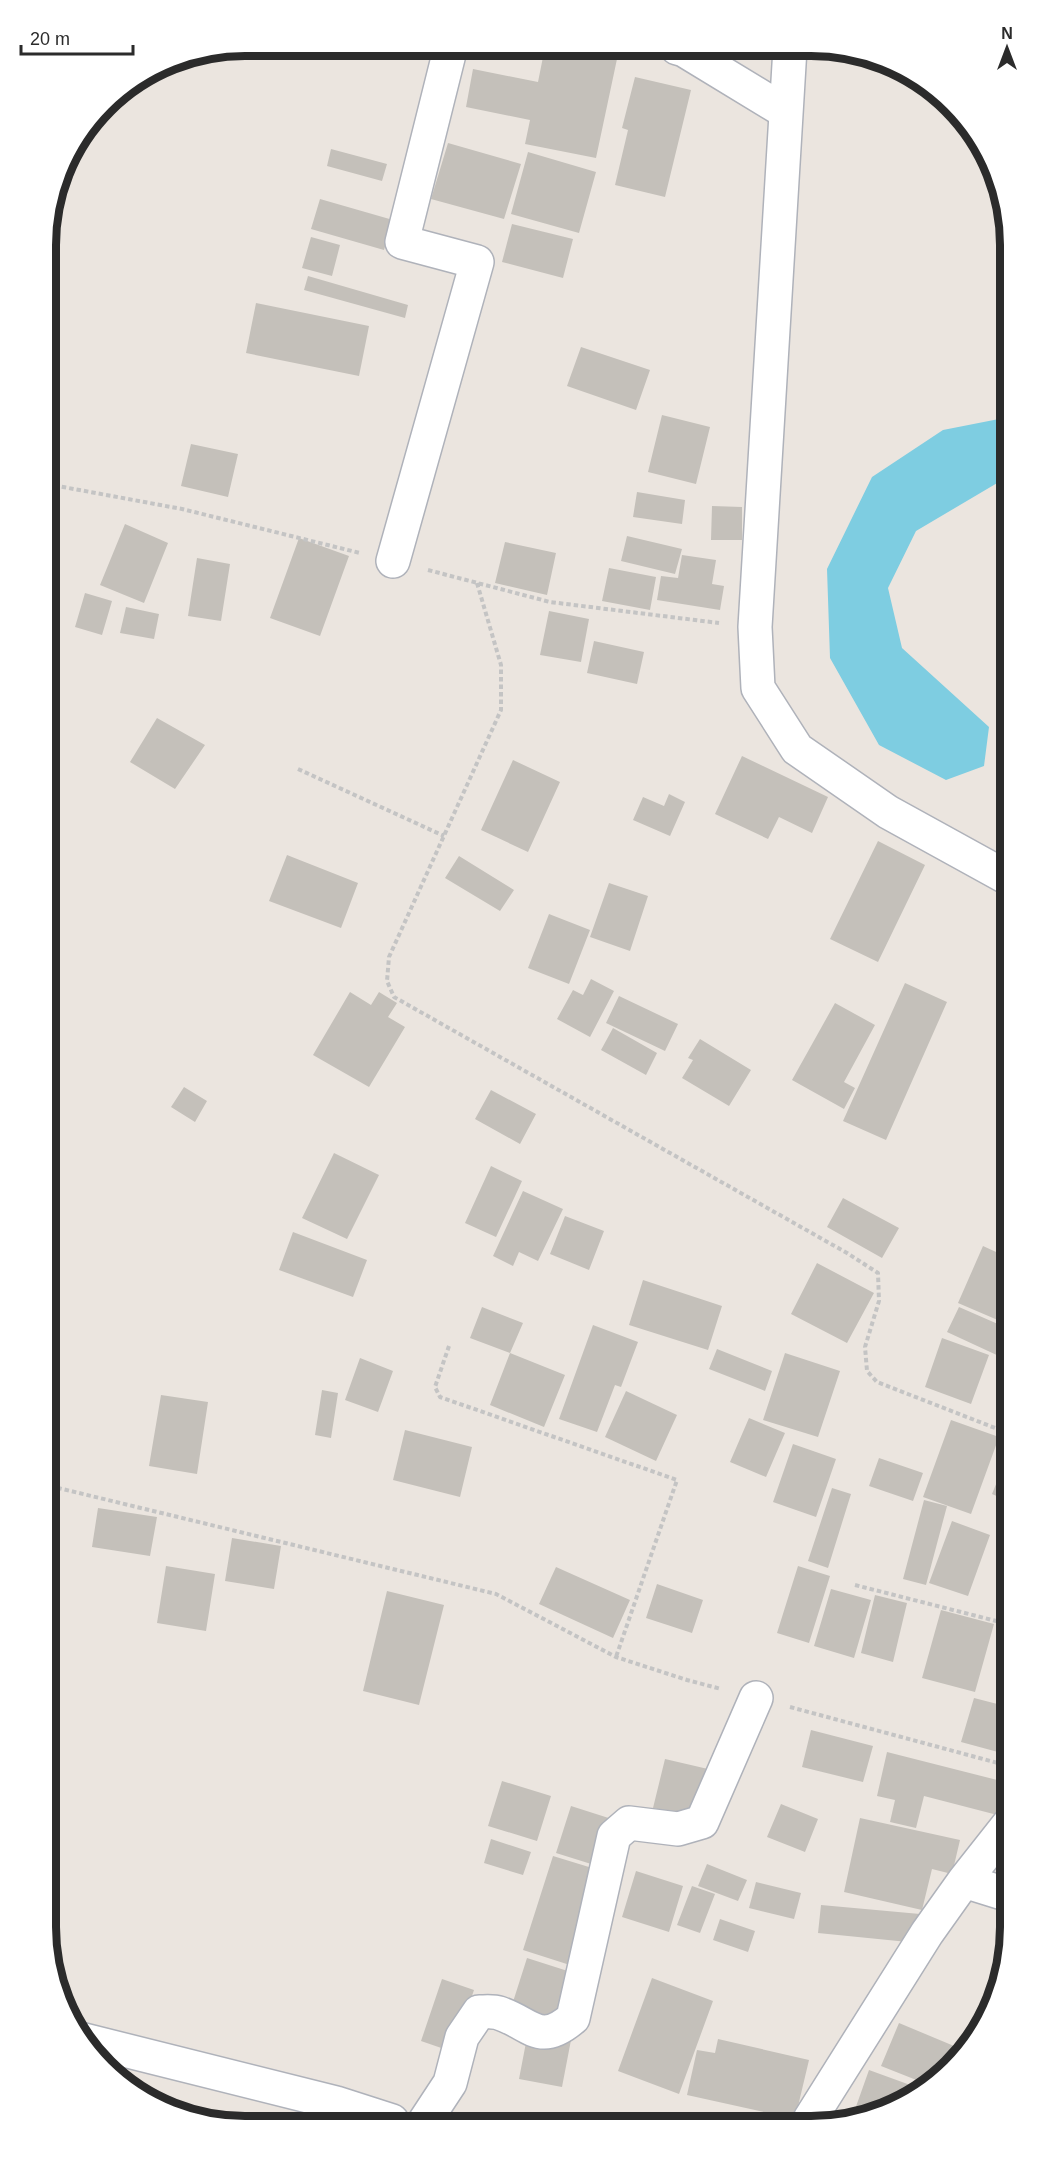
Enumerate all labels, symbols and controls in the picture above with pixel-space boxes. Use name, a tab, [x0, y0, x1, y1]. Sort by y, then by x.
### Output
scale bar	[21, 18, 134, 56]
north arrow	[977, 18, 1037, 78]
text: N	[1001, 25, 1013, 42]
text: 20 m	[30, 29, 70, 49]

